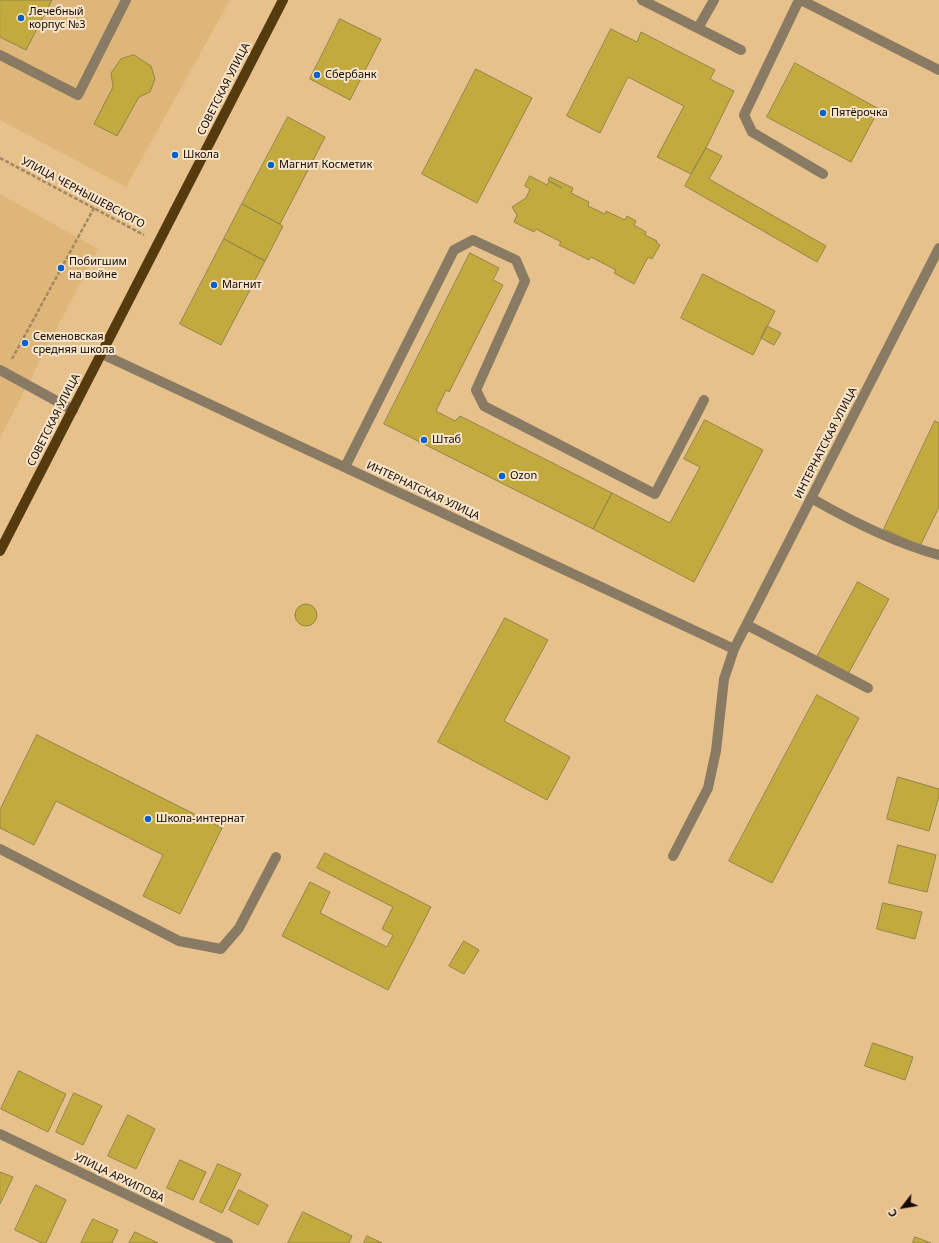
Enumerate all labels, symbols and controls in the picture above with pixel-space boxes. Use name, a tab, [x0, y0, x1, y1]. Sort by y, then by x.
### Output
place label: Лечебный корпус №3	[29, 5, 86, 31]
marker: Лечебный корпус №3	[16, 13, 26, 23]
street label: СОВЕТСКАЯ УЛИЦА	[195, 41, 253, 137]
place label: Сбербанк	[325, 68, 377, 82]
marker: Сбербанк	[312, 70, 322, 80]
place label: Пятёрочка	[831, 106, 888, 120]
marker: Пятёрочка	[818, 108, 828, 118]
place label: Школа	[183, 148, 219, 162]
marker: Школа	[170, 150, 180, 160]
street label: УЛИЦА ЧЕРНЫШЕВСКОГО	[19, 155, 147, 231]
place label: Магнит Косметик	[279, 158, 372, 172]
marker: Магнит Косметик	[266, 160, 276, 170]
place label: Побигшим на войне	[69, 255, 127, 281]
marker: Побигшим на войне	[56, 263, 66, 273]
place label: Магнит	[222, 278, 262, 292]
marker: Магнит	[209, 280, 219, 290]
place label: Семеновская средняя школа	[33, 330, 115, 356]
marker: Семеновская средняя школа	[20, 338, 30, 348]
street label: СОВЕТСКАЯ УЛИЦА	[25, 372, 83, 468]
street label: ИНТЕРНАТСКАЯ УЛИЦА	[792, 385, 860, 501]
place label: Штаб	[432, 433, 461, 447]
marker: Штаб	[419, 435, 429, 445]
street label: ИНТЕРНАТСКАЯ УЛИЦА	[364, 459, 482, 523]
place label: Ozon	[510, 469, 537, 483]
marker: Ozon	[497, 471, 507, 481]
place label: Школа-интернат	[156, 812, 245, 826]
marker: Школа-интернат	[143, 814, 153, 824]
street label: УЛИЦА АРХИПОВА	[72, 1150, 166, 1206]
north arrow	[883, 1187, 923, 1227]
text: С	[884, 1207, 901, 1220]

